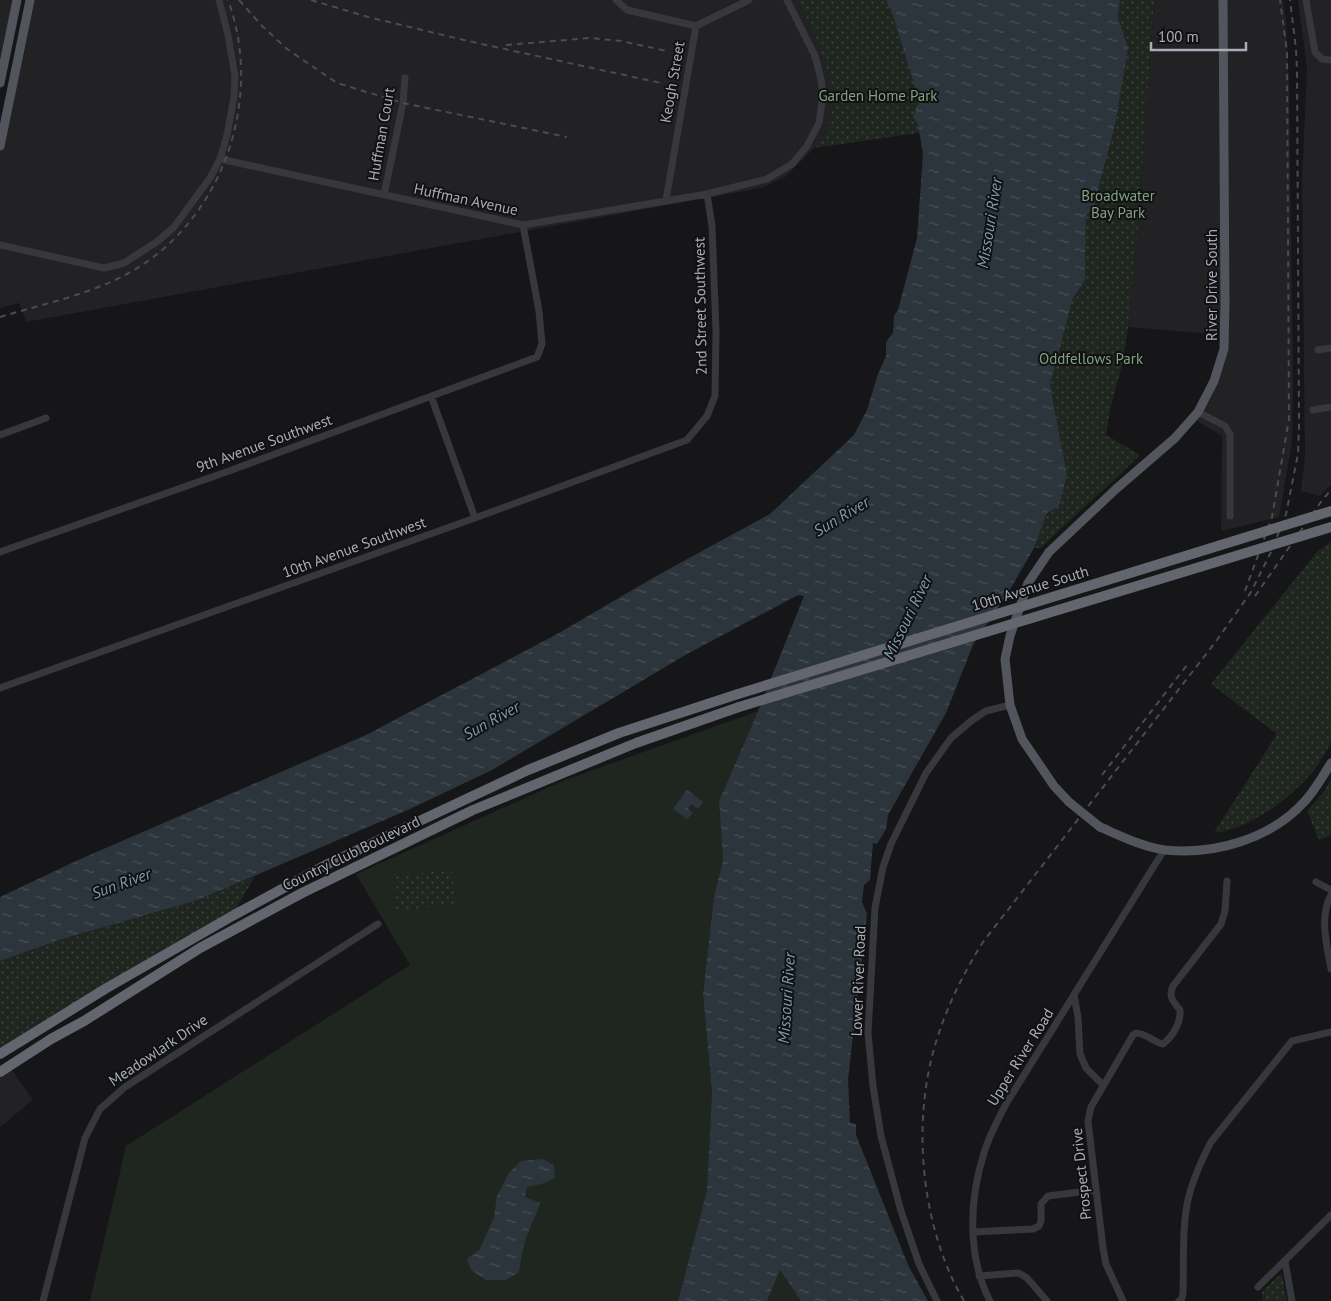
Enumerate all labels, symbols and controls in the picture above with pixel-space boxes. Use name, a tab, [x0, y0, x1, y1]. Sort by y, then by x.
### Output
scale bar	[1151, 20, 1246, 52]
text: 100 m	[1158, 27, 1199, 46]
street label: Keogh Street	[655, 40, 689, 124]
street label: Huffman Court	[363, 86, 399, 182]
park label: Garden Home Park	[818, 86, 938, 105]
water label: Missouri River	[972, 175, 1006, 270]
street label: Huffman Avenue	[412, 179, 520, 219]
park label: Broadwater Bay Park	[1081, 186, 1155, 222]
street label: River Drive South	[1202, 229, 1221, 341]
street label: 2nd Street Southwest	[689, 237, 711, 375]
park label: Oddfellows Park	[1039, 349, 1144, 368]
street label: 9th Avenue Southwest	[194, 410, 334, 476]
water label: Sun River	[810, 491, 874, 540]
street label: 10th Avenue Southwest	[280, 512, 428, 582]
street label: 10th Avenue South	[969, 561, 1091, 615]
water label: Missouri River	[878, 570, 937, 662]
water label: Sun River	[459, 696, 524, 744]
street label: Country Club Boulevard	[279, 811, 423, 895]
water label: Sun River	[89, 863, 155, 903]
street label: Lower River Road	[847, 925, 869, 1037]
water label: Missouri River	[773, 950, 799, 1044]
street label: Upper River Road	[982, 1005, 1058, 1109]
street label: Meadowlark Drive	[105, 1010, 211, 1090]
street label: Prospect Drive	[1067, 1127, 1095, 1221]

